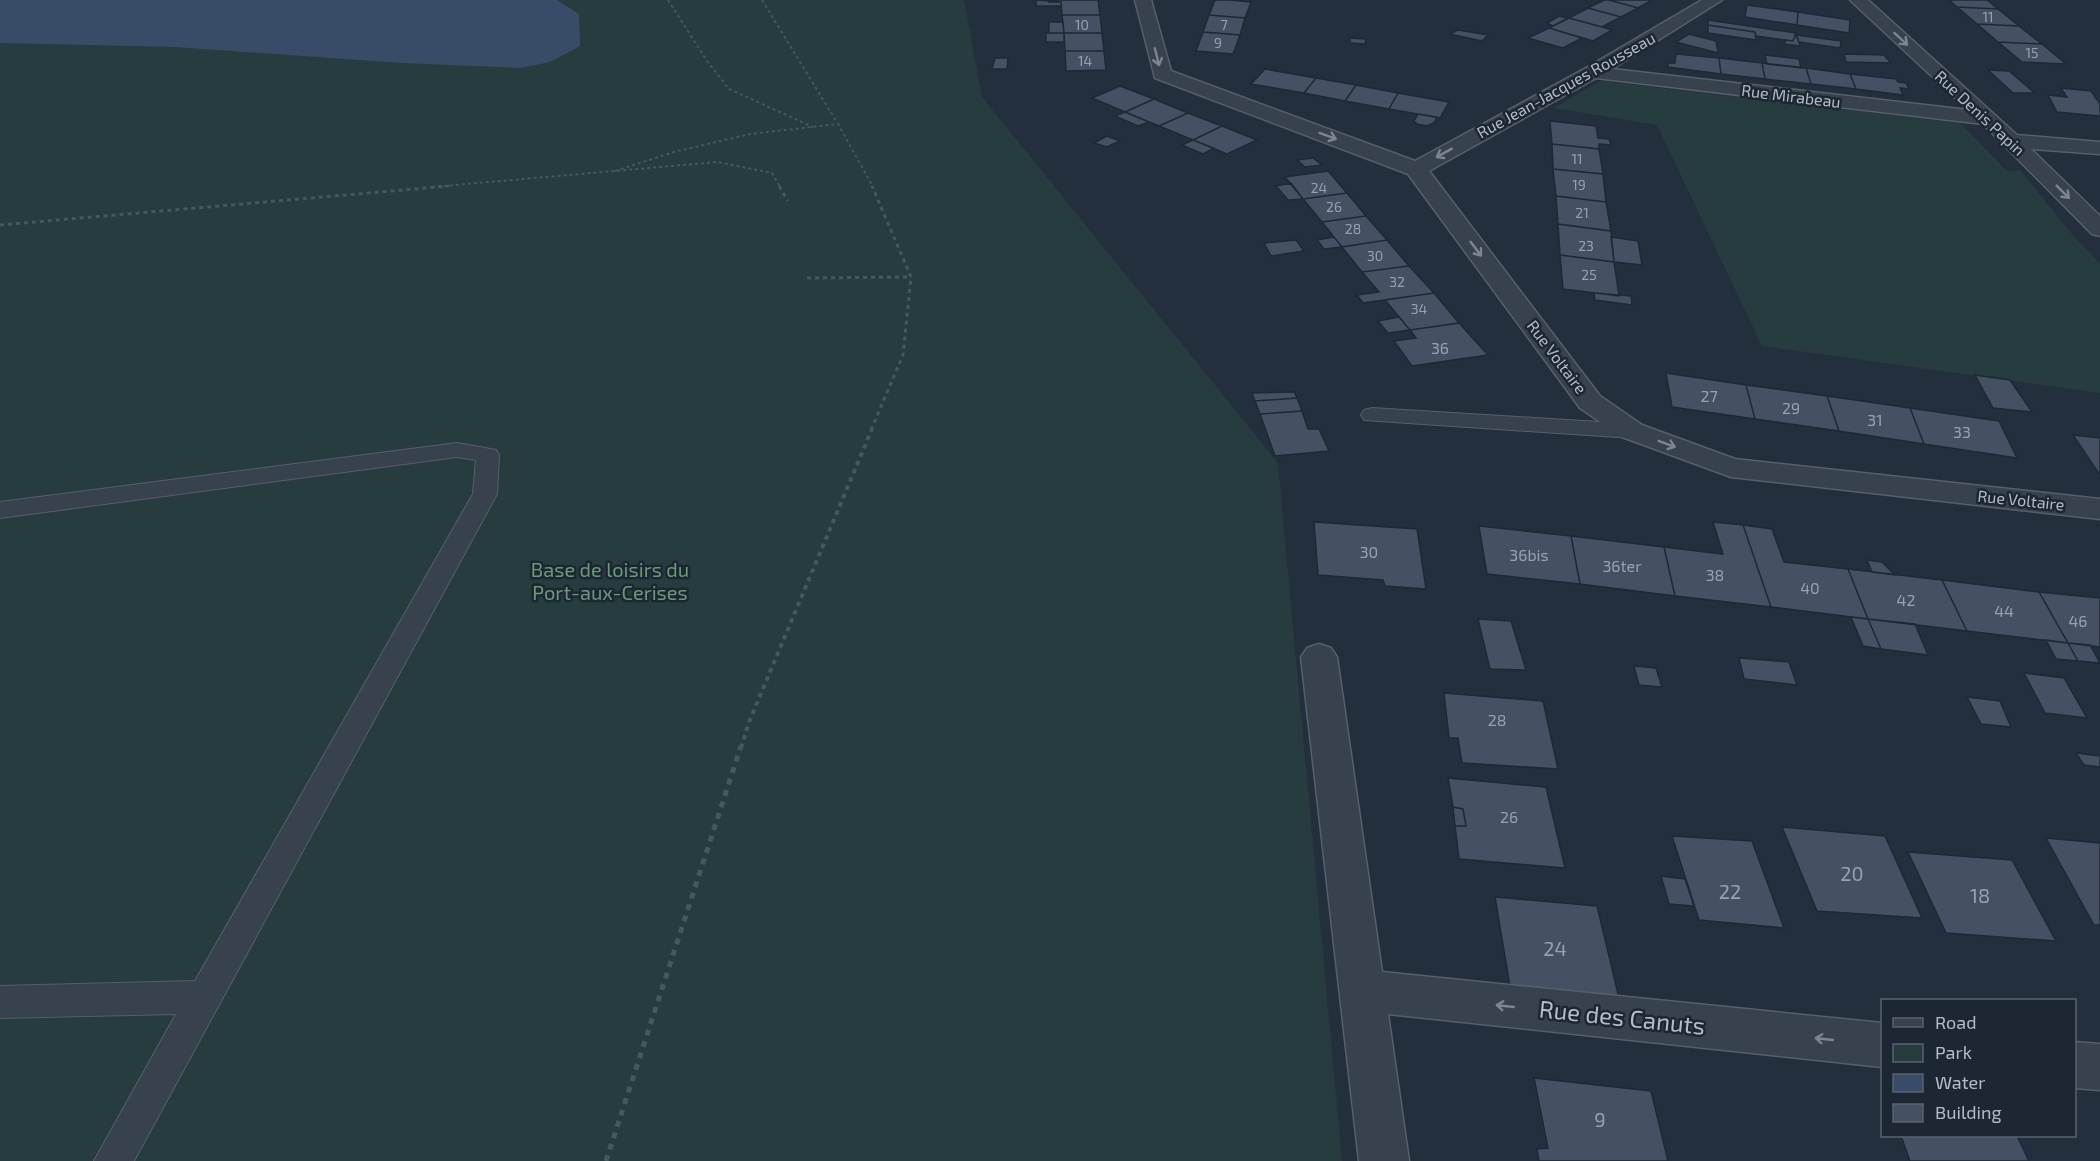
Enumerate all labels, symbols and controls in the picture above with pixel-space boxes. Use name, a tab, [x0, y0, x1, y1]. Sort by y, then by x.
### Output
house number: 11	[1982, 8, 1994, 25]
house number: 10	[1075, 16, 1089, 33]
house number: 7	[1220, 16, 1228, 33]
street label: Rue Jean-Jacques Rousseau	[1473, 28, 1658, 142]
one-way arrow	[1893, 32, 1908, 46]
house number: 9	[1214, 34, 1222, 51]
house number: 15	[2025, 44, 2039, 61]
one-way arrow	[1152, 47, 1164, 66]
house number: 14	[1078, 52, 1092, 69]
street label: Rue Denis Papin	[1931, 66, 2029, 159]
street label: Rue Mirabeau	[1740, 80, 1842, 111]
one-way arrow	[1318, 131, 1337, 142]
one-way arrow	[1436, 147, 1453, 159]
house number: 11	[1571, 150, 1583, 167]
house number: 19	[1572, 176, 1586, 193]
house number: 24	[1311, 179, 1327, 196]
one-way arrow	[2055, 185, 2070, 199]
house number: 26	[1326, 198, 1342, 215]
house number: 21	[1575, 204, 1589, 221]
house number: 28	[1345, 220, 1361, 237]
house number: 23	[1578, 237, 1594, 254]
one-way arrow	[1470, 241, 1483, 257]
house number: 30	[1367, 247, 1383, 264]
house number: 25	[1581, 266, 1597, 283]
house number: 32	[1389, 273, 1405, 290]
house number: 34	[1411, 300, 1427, 317]
street label: Rue Voltaire	[1524, 316, 1591, 397]
house number: 36	[1431, 338, 1449, 357]
house number: 27	[1700, 386, 1718, 405]
house number: 29	[1782, 398, 1800, 417]
house number: 31	[1867, 410, 1883, 429]
house number: 33	[1953, 422, 1971, 441]
one-way arrow	[1657, 439, 1676, 450]
street label: Rue Voltaire	[1977, 485, 2065, 514]
house number: 30	[1360, 542, 1378, 561]
house number: 36bis	[1509, 545, 1549, 564]
house number: 36ter	[1602, 556, 1642, 575]
park label: Base de loisirs du Port-aux-Cerises	[531, 557, 689, 604]
house number: 38	[1706, 565, 1724, 584]
house number: 40	[1800, 578, 1820, 597]
house number: 42	[1897, 590, 1915, 609]
house number: 44	[1994, 601, 2014, 620]
house number: 46	[2069, 611, 2088, 630]
house number: 28	[1488, 710, 1506, 729]
house number: 26	[1500, 807, 1518, 826]
house number: 20	[1840, 861, 1864, 885]
house number: 22	[1719, 879, 1741, 903]
house number: 18	[1970, 883, 1990, 907]
house number: 24	[1543, 936, 1567, 960]
street label: Rue des Canuts	[1538, 993, 1707, 1040]
legend	[1881, 999, 2076, 1137]
one-way arrow	[1496, 1000, 1515, 1011]
text: Road	[1935, 1011, 1976, 1033]
one-way arrow	[1815, 1033, 1835, 1044]
text: Park	[1935, 1041, 1972, 1063]
text: Water	[1935, 1071, 1985, 1093]
text: Building	[1935, 1101, 2002, 1123]
house number: 9	[1594, 1107, 1606, 1131]

